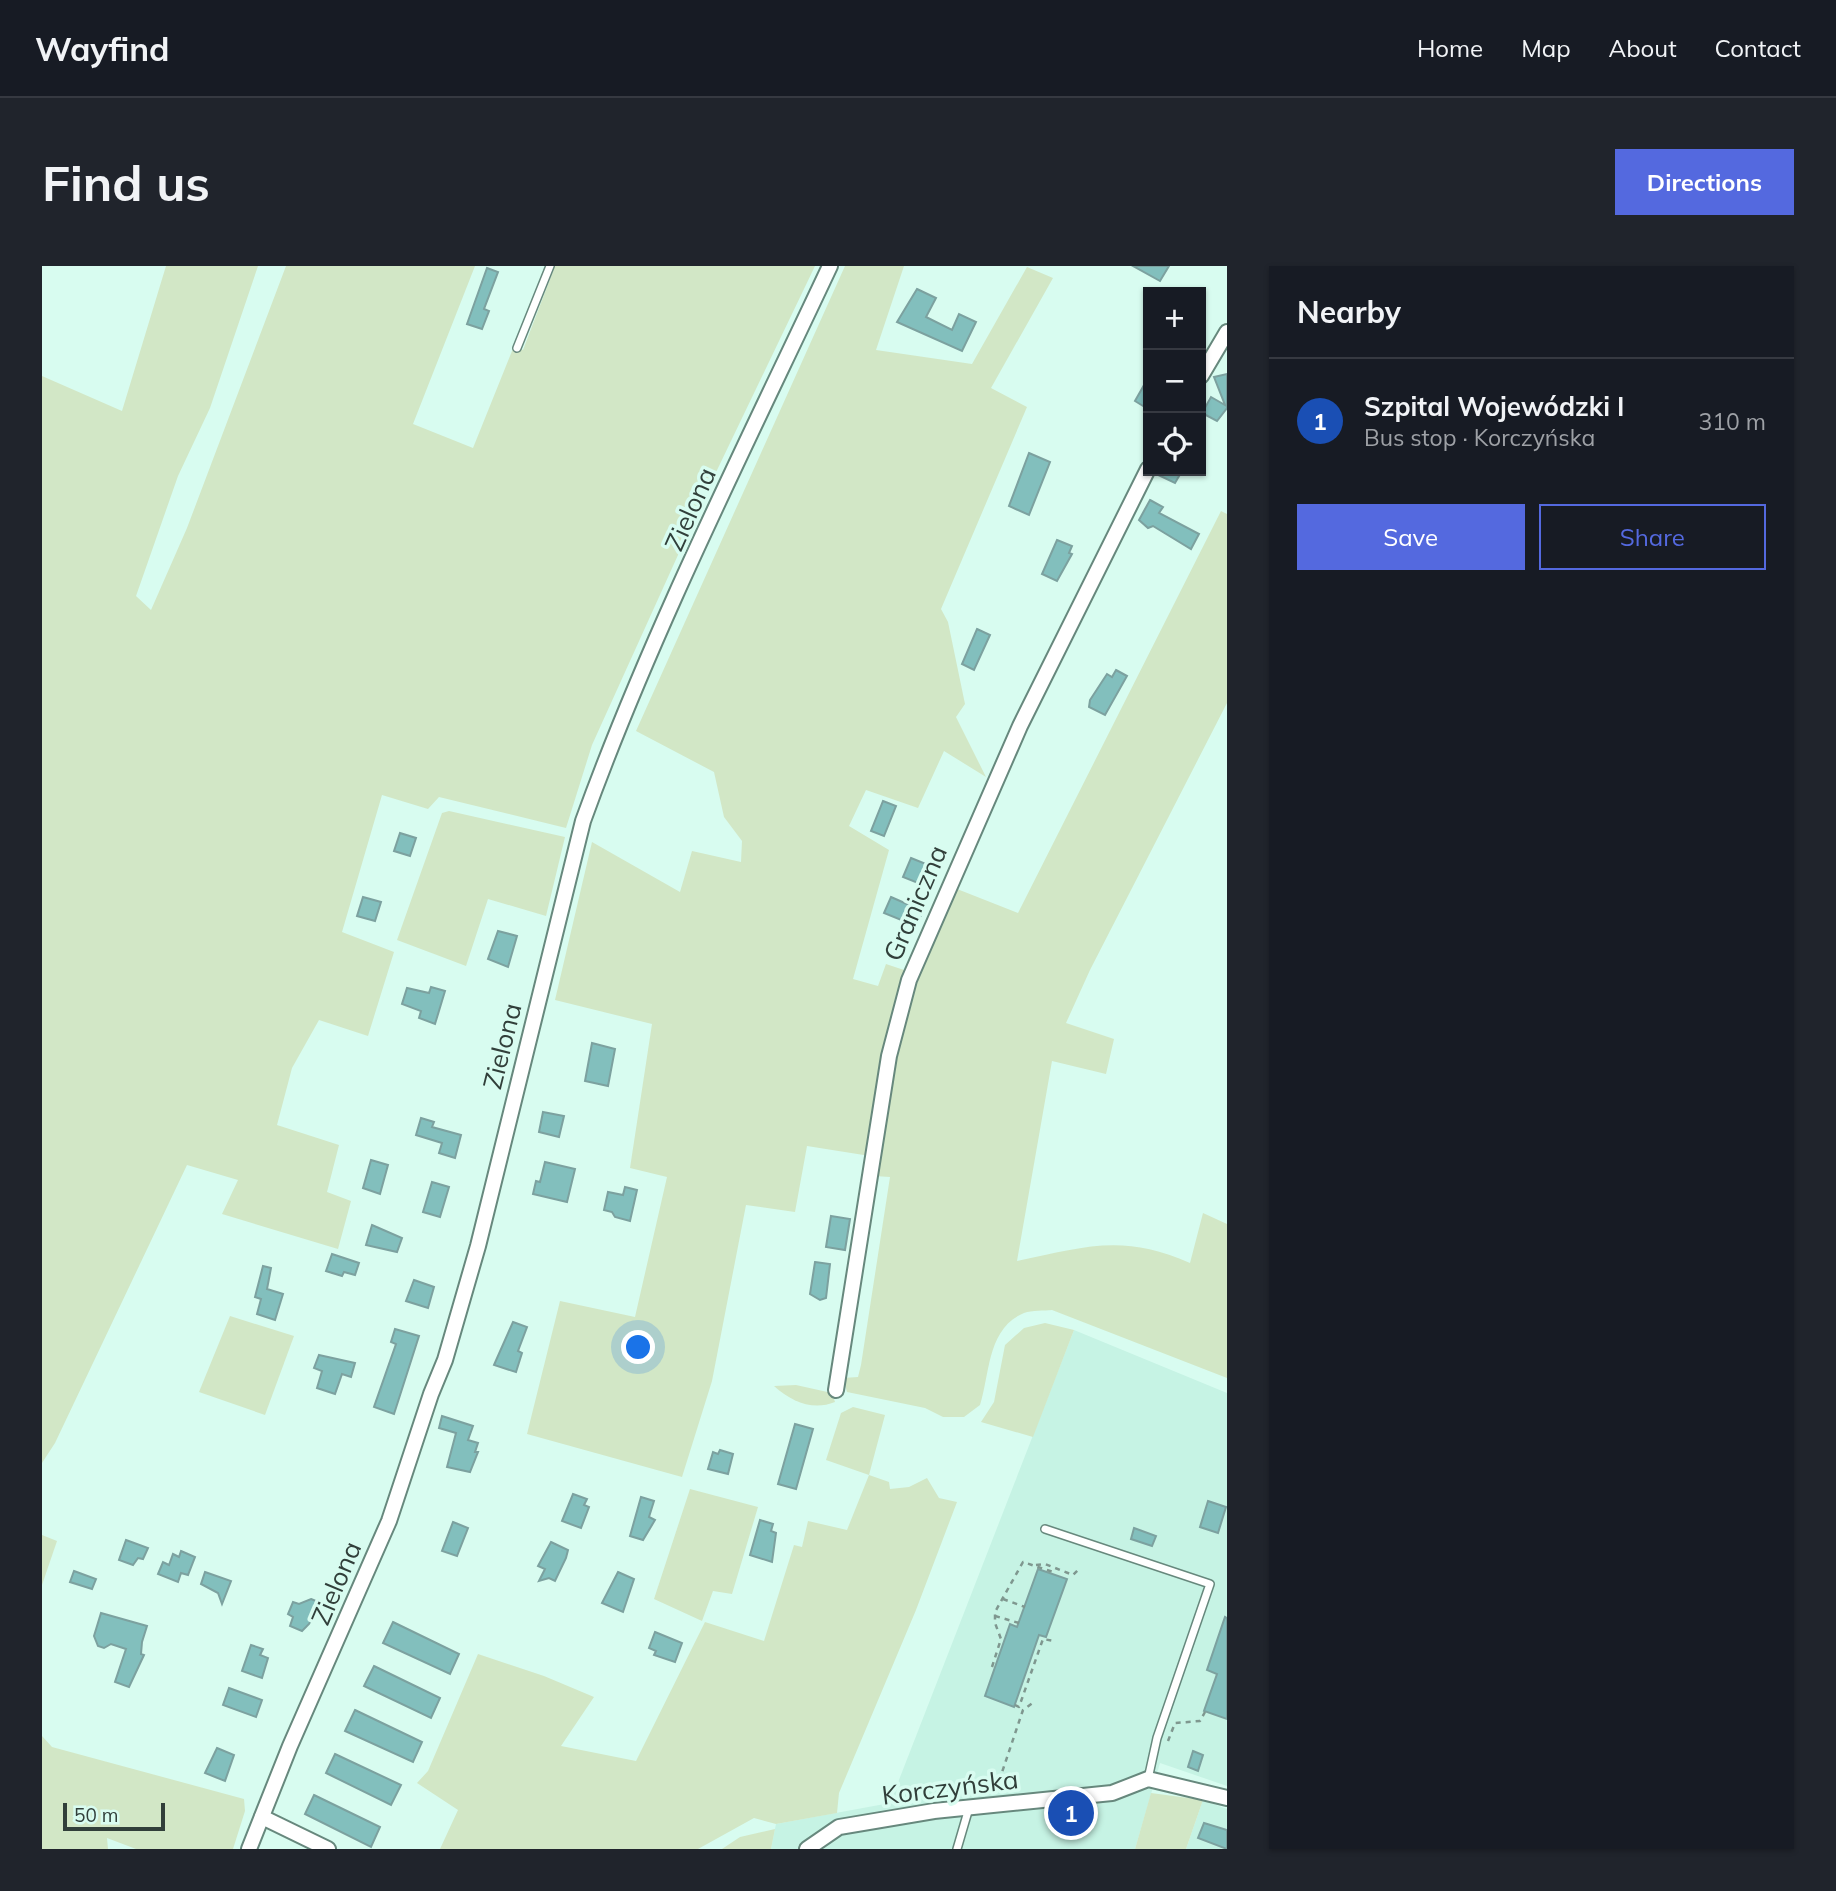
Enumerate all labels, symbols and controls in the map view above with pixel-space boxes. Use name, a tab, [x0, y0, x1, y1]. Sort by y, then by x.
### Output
text: Wayfind	[35, 28, 170, 69]
text: Home	[1417, 33, 1483, 63]
text: Map	[1521, 33, 1571, 63]
text: About	[1609, 33, 1677, 63]
text: Contact	[1715, 33, 1801, 63]
button: Directions	[1615, 149, 1794, 215]
text: Find us	[42, 152, 210, 213]
map controls	[1143, 287, 1206, 476]
button: +	[1143, 287, 1206, 350]
text: Nearby	[1297, 293, 1401, 331]
button: −	[1143, 350, 1206, 413]
text: Szpital Wojewódzki I	[1364, 390, 1624, 423]
text: 1	[1313, 407, 1327, 436]
text: 310 m	[1698, 407, 1766, 436]
button: locate	[1143, 413, 1206, 476]
text: Bus stop · Korczyńska	[1364, 423, 1595, 452]
street label: Zielona	[657, 462, 723, 556]
button: Save	[1297, 504, 1525, 570]
button: Share	[1539, 504, 1766, 570]
street label: Graniczna	[876, 840, 954, 966]
street label: Zielona	[475, 999, 529, 1093]
your location	[621, 1330, 655, 1364]
street label: Zielona	[304, 1536, 368, 1630]
street label: Korczyńska	[880, 1762, 1020, 1812]
pin: 1	[1048, 1787, 1094, 1839]
scale bar	[63, 1800, 164, 1832]
text: 50 m	[74, 1803, 118, 1827]

